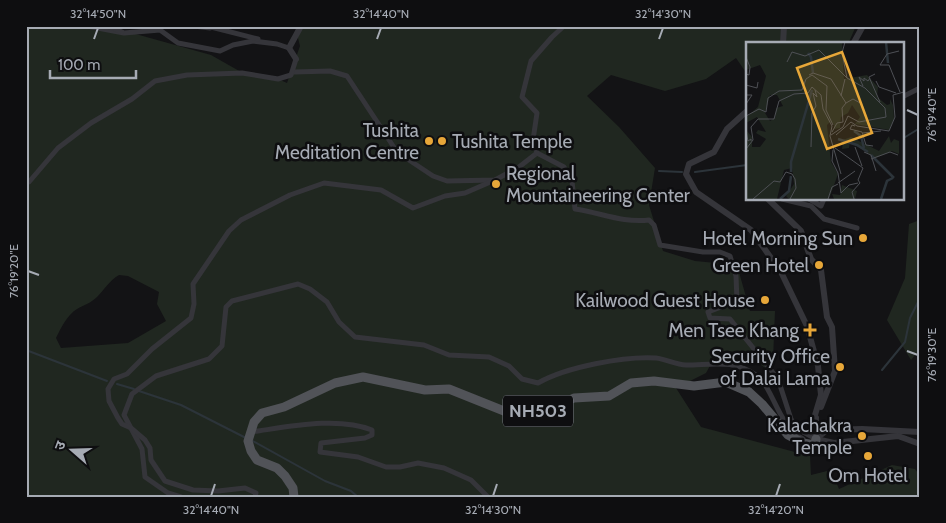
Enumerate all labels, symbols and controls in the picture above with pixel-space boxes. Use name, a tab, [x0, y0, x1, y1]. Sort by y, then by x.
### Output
text: 32°14'50"N	[70, 6, 126, 21]
text: 32°14'40"N	[353, 6, 409, 21]
text: 32°14'30"N	[635, 6, 691, 21]
inset map	[746, 42, 904, 200]
scale bar	[50, 48, 136, 80]
text: 100 m	[58, 56, 100, 74]
text: 76°19'40"E	[924, 87, 939, 142]
place label: Tushita Meditation Centre	[275, 119, 419, 164]
place label: Tushita Temple	[452, 130, 572, 153]
marker: Tushita Meditation Centre	[423, 135, 435, 147]
marker: Tushita Temple	[436, 135, 448, 147]
place label: Regional Mountaineering Center	[506, 162, 690, 207]
marker: Regional Mountaineering Center	[490, 178, 502, 190]
place label: Hotel Morning Sun	[703, 227, 853, 250]
marker: Hotel Morning Sun	[857, 232, 869, 244]
text: 76°19'20"E	[6, 244, 21, 298]
place label: Green Hotel	[712, 254, 810, 277]
marker: Green Hotel	[813, 259, 825, 271]
place label: Kailwood Guest House	[575, 289, 755, 312]
marker: Kailwood Guest House	[759, 294, 771, 306]
place label: Men Tsee Khang	[668, 319, 800, 342]
marker: Men Tsee Khang	[803, 323, 817, 337]
text: 76°19'30"E	[924, 328, 939, 382]
place label: Security Office of Dalai Lama	[711, 345, 830, 390]
marker: Security Office of Dalai Lama	[834, 361, 846, 373]
road number: NH503	[503, 396, 573, 426]
place label: Kalachakra Temple	[767, 414, 852, 459]
north arrow	[48, 426, 98, 476]
marker: Kalachakra Temple	[856, 430, 868, 442]
text: उ	[50, 438, 70, 452]
marker: Om Hotel	[862, 450, 874, 462]
place label: Om Hotel	[828, 464, 908, 487]
text: 32°14'40"N	[183, 502, 239, 517]
text: 32°14'30"N	[465, 502, 521, 517]
text: 32°14'20"N	[748, 502, 804, 517]

